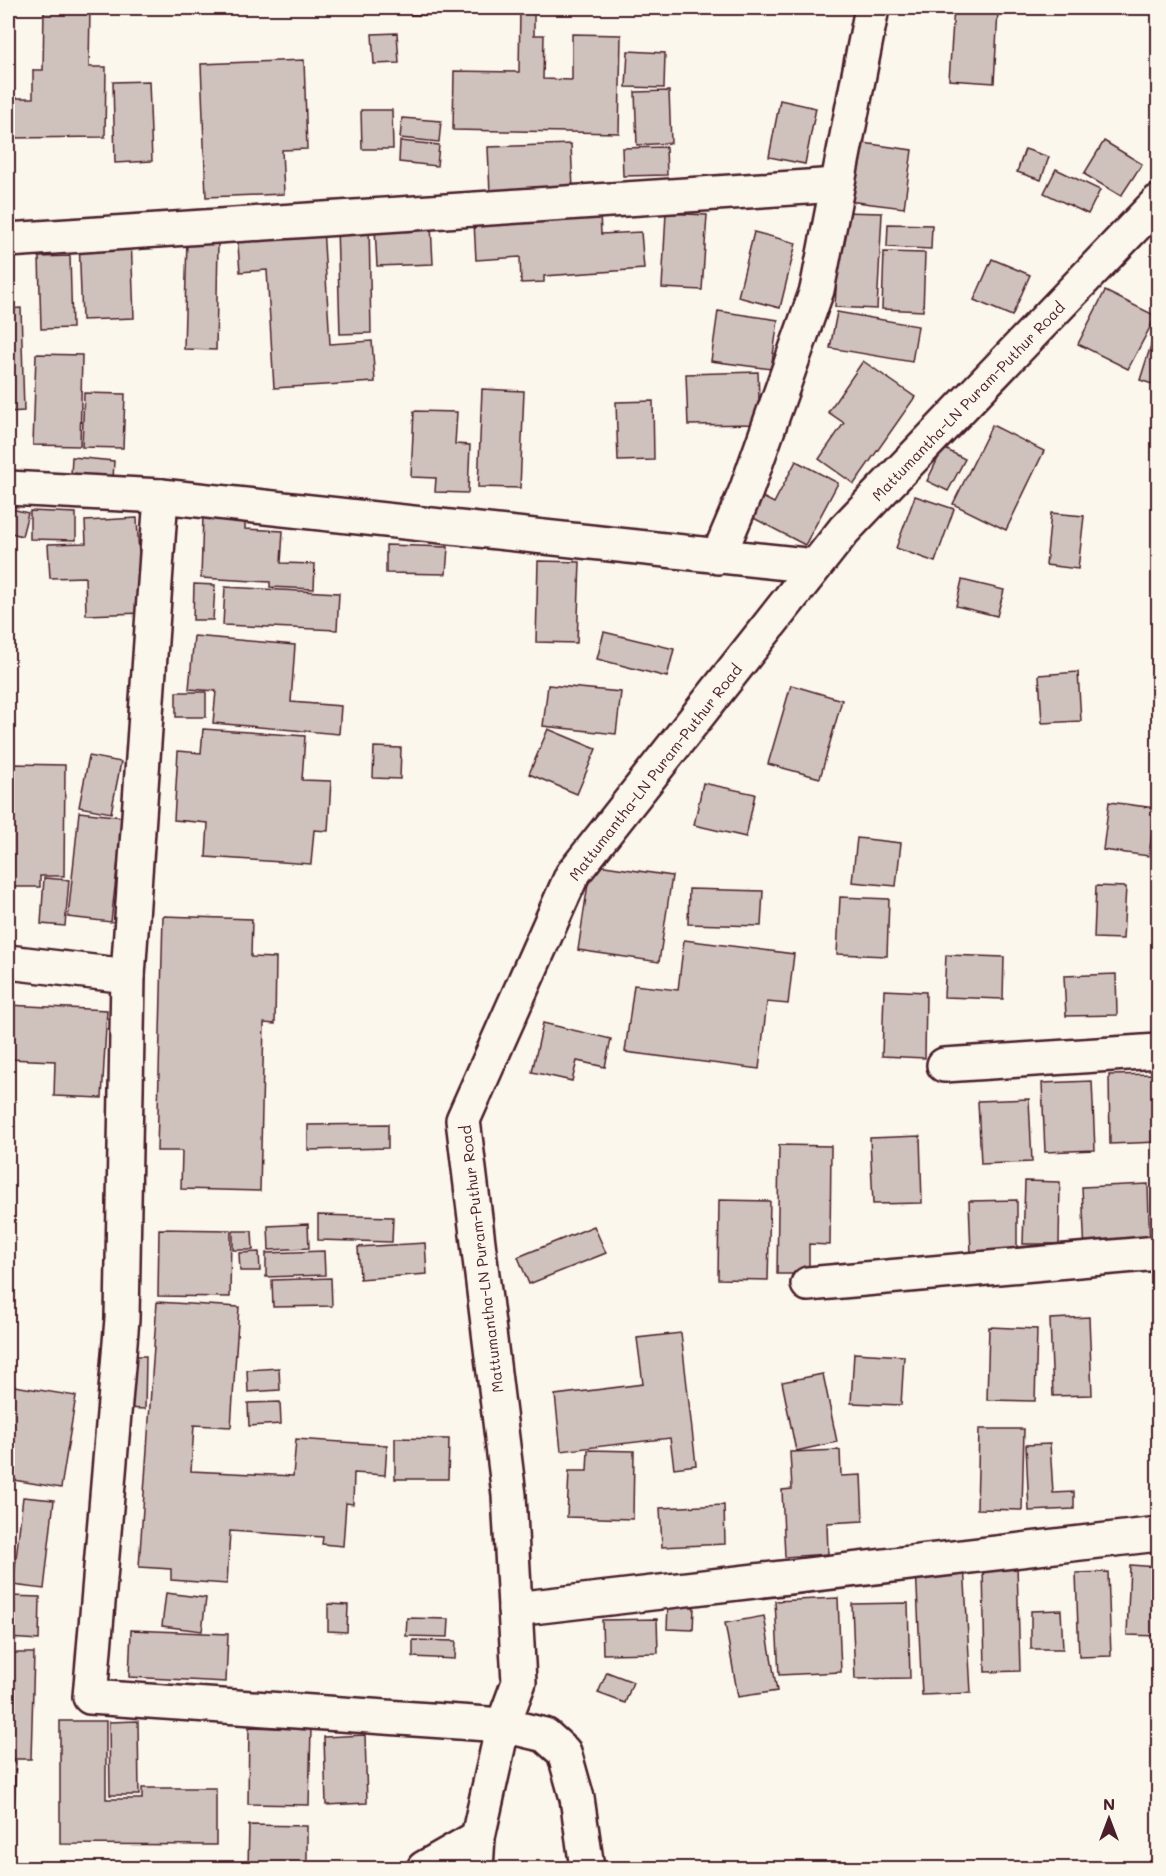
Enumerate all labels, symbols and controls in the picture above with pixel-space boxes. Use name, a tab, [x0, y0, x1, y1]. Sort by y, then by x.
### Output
street label: Mattumantha-LN Puram-Puthur Road	[867, 297, 1069, 505]
street label: Mattumantha-LN Puram-Puthur Road	[564, 660, 746, 884]
street label: Mattumantha-LN Puram-Puthur Road	[455, 1124, 507, 1394]
north arrow	[1079, 1789, 1139, 1849]
text: N	[1103, 1793, 1115, 1814]

